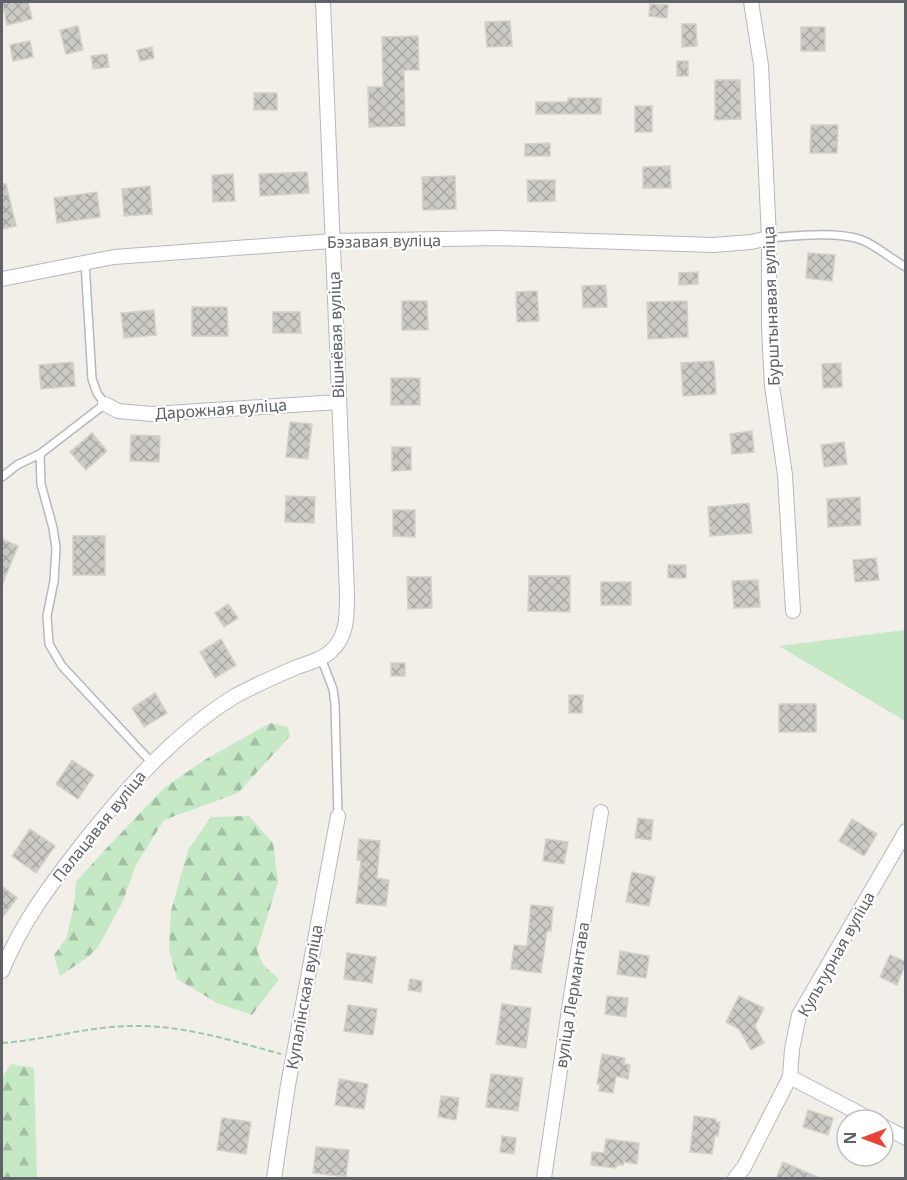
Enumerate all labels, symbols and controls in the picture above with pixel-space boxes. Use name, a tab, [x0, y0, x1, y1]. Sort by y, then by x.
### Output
street label: Бурштынавая вуліца	[757, 226, 785, 386]
street label: Бэзавая вуліца	[327, 229, 441, 253]
street label: Вішнёвая вуліца	[323, 271, 349, 399]
street label: Дарожная вуліца	[154, 393, 288, 425]
street label: Палацавая вуліца	[47, 766, 151, 886]
street label: Культурная вуліца	[792, 887, 880, 1021]
street label: вуліца Лермантава	[550, 920, 594, 1070]
street label: Купалінская вуліца	[280, 923, 328, 1071]
north arrow	[835, 1108, 895, 1168]
text: N	[839, 1131, 861, 1145]

